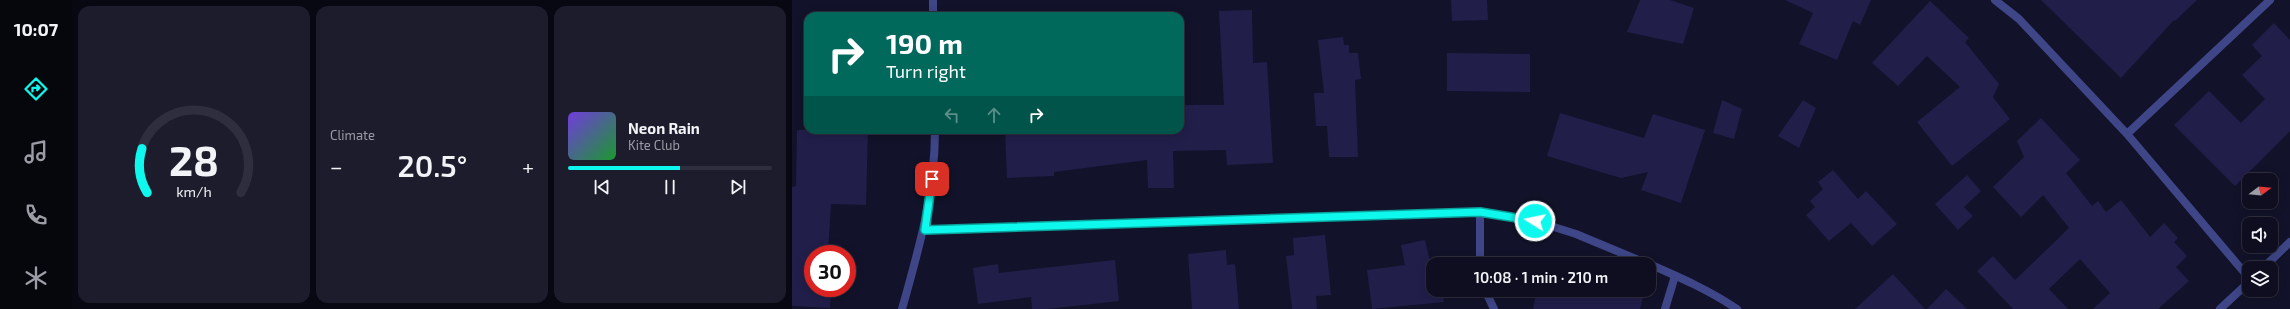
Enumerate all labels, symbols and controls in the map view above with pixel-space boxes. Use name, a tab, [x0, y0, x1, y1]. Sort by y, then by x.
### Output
text: 10:07	[14, 18, 58, 40]
text: 190 m	[886, 26, 963, 60]
icon: right	[820, 28, 872, 80]
text: Turn right	[886, 60, 966, 82]
icon: directions	[22, 75, 50, 103]
icon: left	[941, 104, 963, 126]
icon: ahead	[983, 104, 1005, 126]
icon: right	[1025, 104, 1047, 126]
text: Neon Rain	[628, 119, 700, 137]
text: Climate	[330, 127, 375, 143]
text: 28	[169, 133, 219, 183]
text: Kite Club	[628, 137, 680, 153]
icon: music	[22, 138, 50, 166]
text: 20.5°	[397, 147, 467, 183]
text: −	[330, 153, 343, 179]
text: +	[522, 153, 534, 179]
pin	[915, 162, 949, 196]
icon: arrive	[921, 168, 943, 190]
north arrow	[2242, 173, 2278, 209]
map controls	[2242, 173, 2278, 297]
icon: previous	[591, 176, 613, 198]
icon: pause	[659, 176, 681, 198]
icon: next	[727, 176, 749, 198]
text: km/h	[176, 182, 212, 199]
position arrow	[1514, 200, 1556, 242]
icon: phone	[22, 201, 50, 229]
button: sound	[2242, 217, 2278, 253]
speed limit sign: 30	[804, 245, 856, 297]
button: layers	[2242, 261, 2278, 297]
icon: climate	[22, 264, 50, 292]
text: 10:08 · 1 min · 210 m	[1474, 268, 1608, 286]

